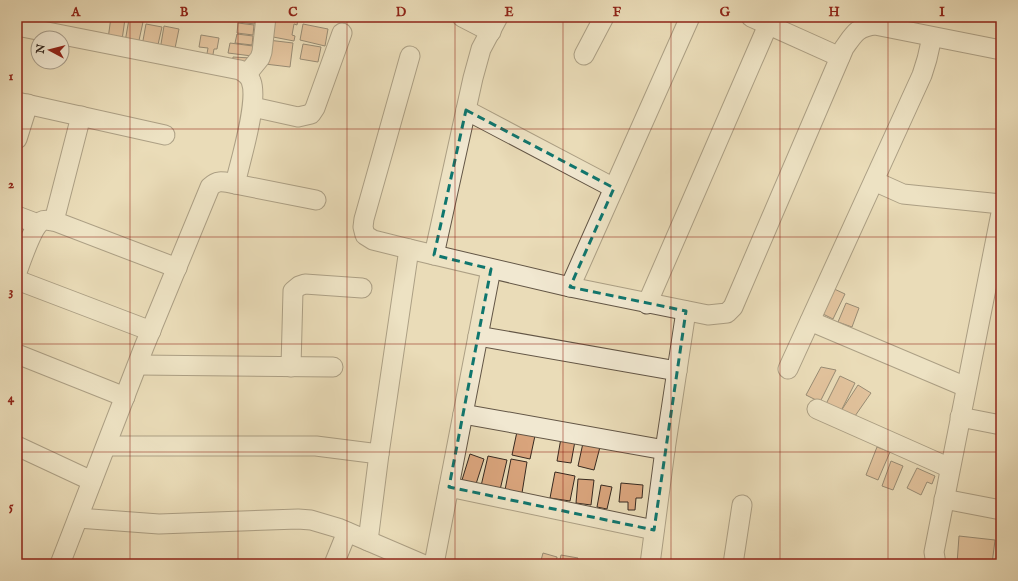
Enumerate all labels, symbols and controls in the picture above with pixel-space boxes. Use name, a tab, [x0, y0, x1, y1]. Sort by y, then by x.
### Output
text: A	[71, 4, 82, 21]
text: B	[180, 4, 189, 21]
text: C	[288, 4, 298, 21]
text: D	[396, 4, 407, 21]
text: E	[504, 4, 514, 21]
text: F	[613, 4, 622, 21]
text: G	[720, 4, 731, 21]
text: H	[828, 4, 840, 21]
text: I	[939, 4, 945, 21]
north arrow	[30, 30, 70, 70]
text: N	[33, 43, 49, 55]
text: 1	[9, 68, 14, 85]
text: 2	[8, 176, 14, 193]
text: 3	[9, 283, 14, 300]
text: 4	[8, 390, 15, 407]
text: 5	[9, 498, 14, 515]

